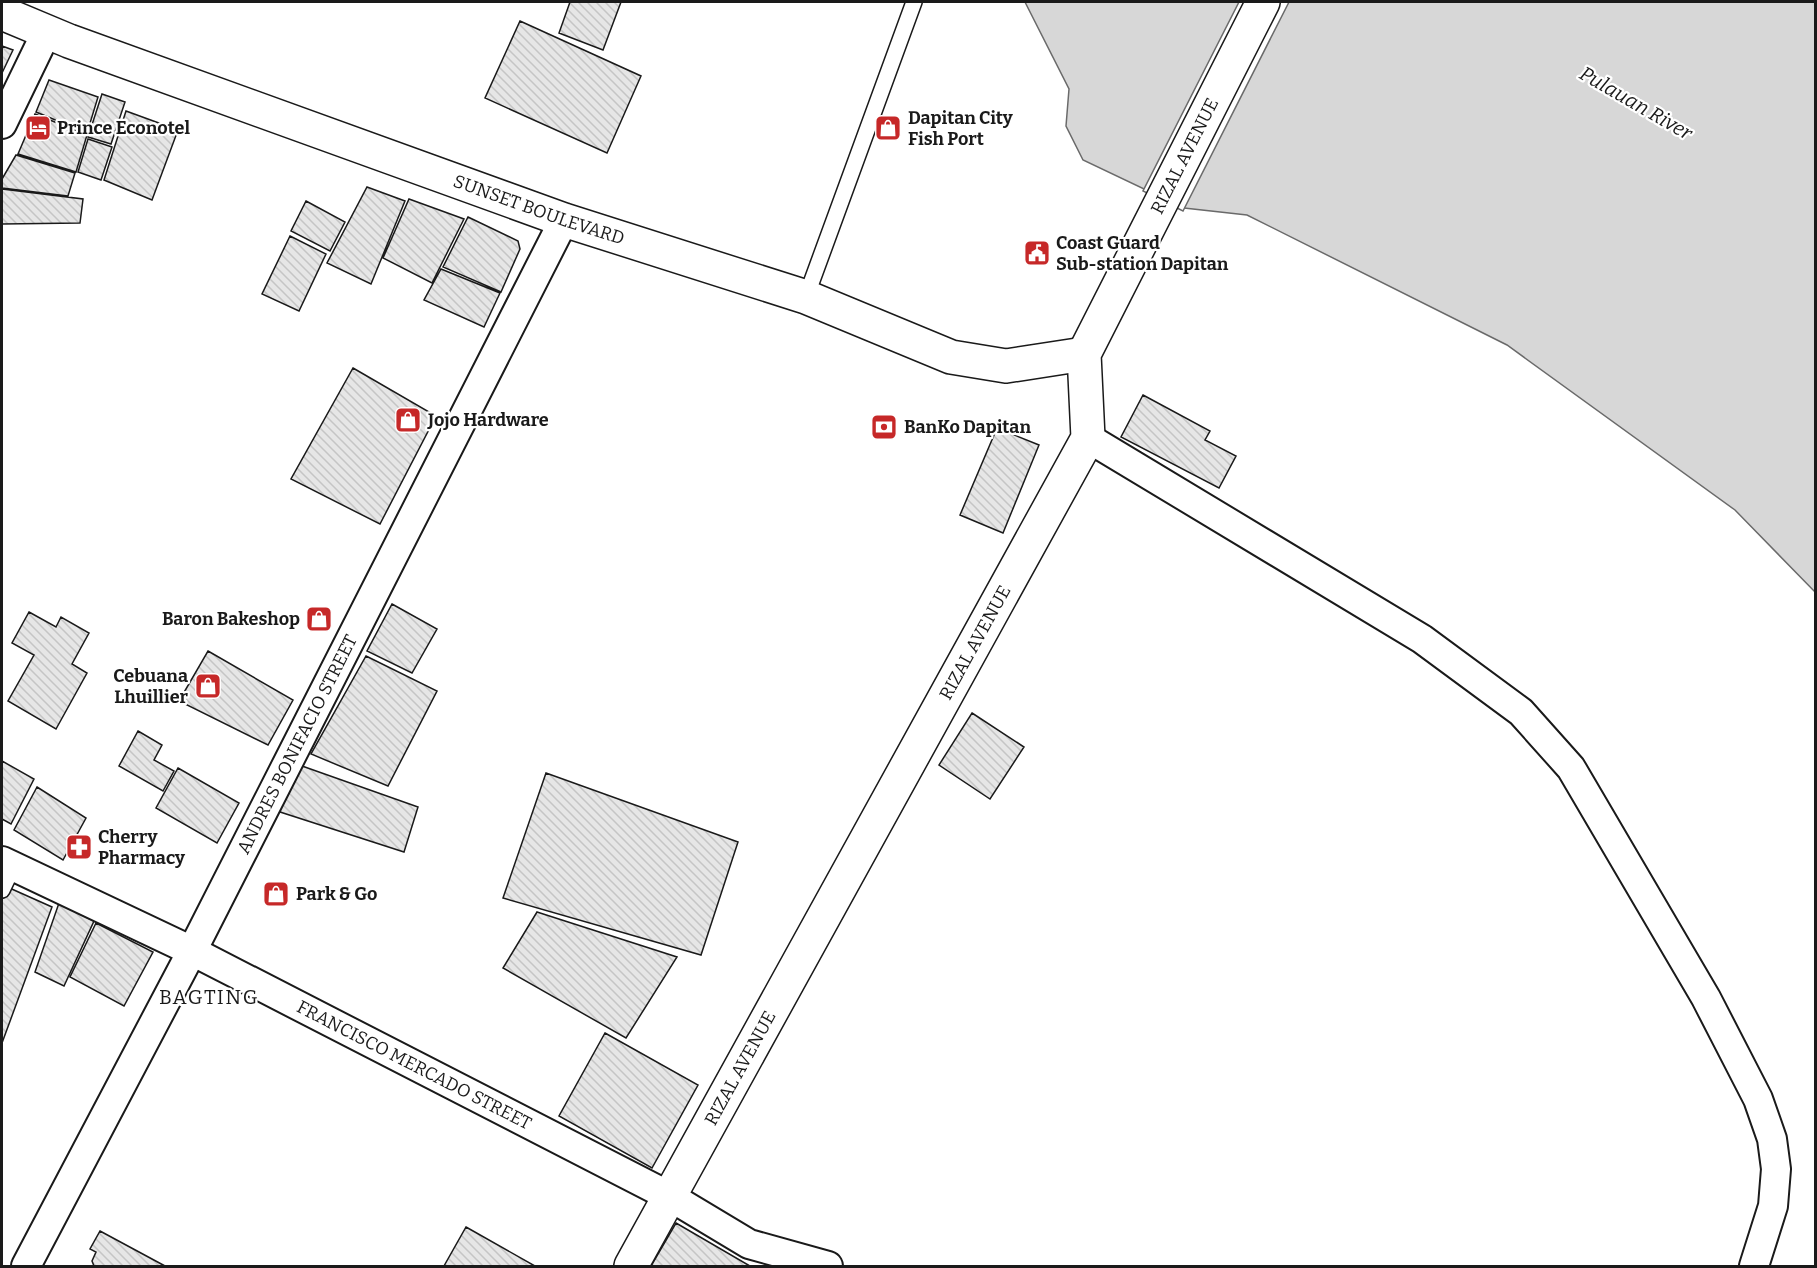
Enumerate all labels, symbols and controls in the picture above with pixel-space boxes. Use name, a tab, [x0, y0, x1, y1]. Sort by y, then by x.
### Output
water label: Pulauan River	[1575, 61, 1697, 145]
street label: RIZAL AVENUE	[1146, 94, 1223, 218]
place label: Dapitan City Fish Port	[908, 107, 1014, 150]
hotel icon: Prince Econotel	[23, 113, 53, 143]
shop icon: Dapitan City Fish Port	[873, 113, 903, 143]
place label: Prince Econotel	[57, 117, 190, 139]
street label: SUNSET BOULEVARD	[450, 170, 627, 250]
place label: Coast Guard Sub-station Dapitan	[1056, 232, 1229, 275]
public building icon: Coast Guard Sub-station Dapitan	[1022, 238, 1052, 268]
shop icon: Jojo Hardware	[393, 405, 423, 435]
place label: Jojo Hardware	[427, 409, 549, 431]
bank icon: BanKo Dapitan	[869, 412, 899, 442]
place label: BanKo Dapitan	[904, 416, 1031, 438]
street label: RIZAL AVENUE	[935, 582, 1015, 704]
shop icon: Baron Bakeshop	[304, 604, 334, 634]
place label: Baron Bakeshop	[162, 608, 300, 630]
street label: ANDRES BONIFACIO STREET	[232, 631, 362, 857]
place label: Cebuana Lhuillier	[113, 665, 189, 708]
shop icon: Cebuana Lhuillier	[193, 671, 223, 701]
place label: Cherry Pharmacy	[98, 826, 186, 869]
pharmacy icon: Cherry Pharmacy	[64, 832, 94, 862]
shop icon: Park & Go	[261, 879, 291, 909]
place label: Park & Go	[296, 883, 377, 905]
district label: BAGTING	[159, 985, 259, 1009]
street label: FRANCISCO MERCADO STREET	[293, 996, 536, 1135]
street label: RIZAL AVENUE	[700, 1007, 781, 1129]

